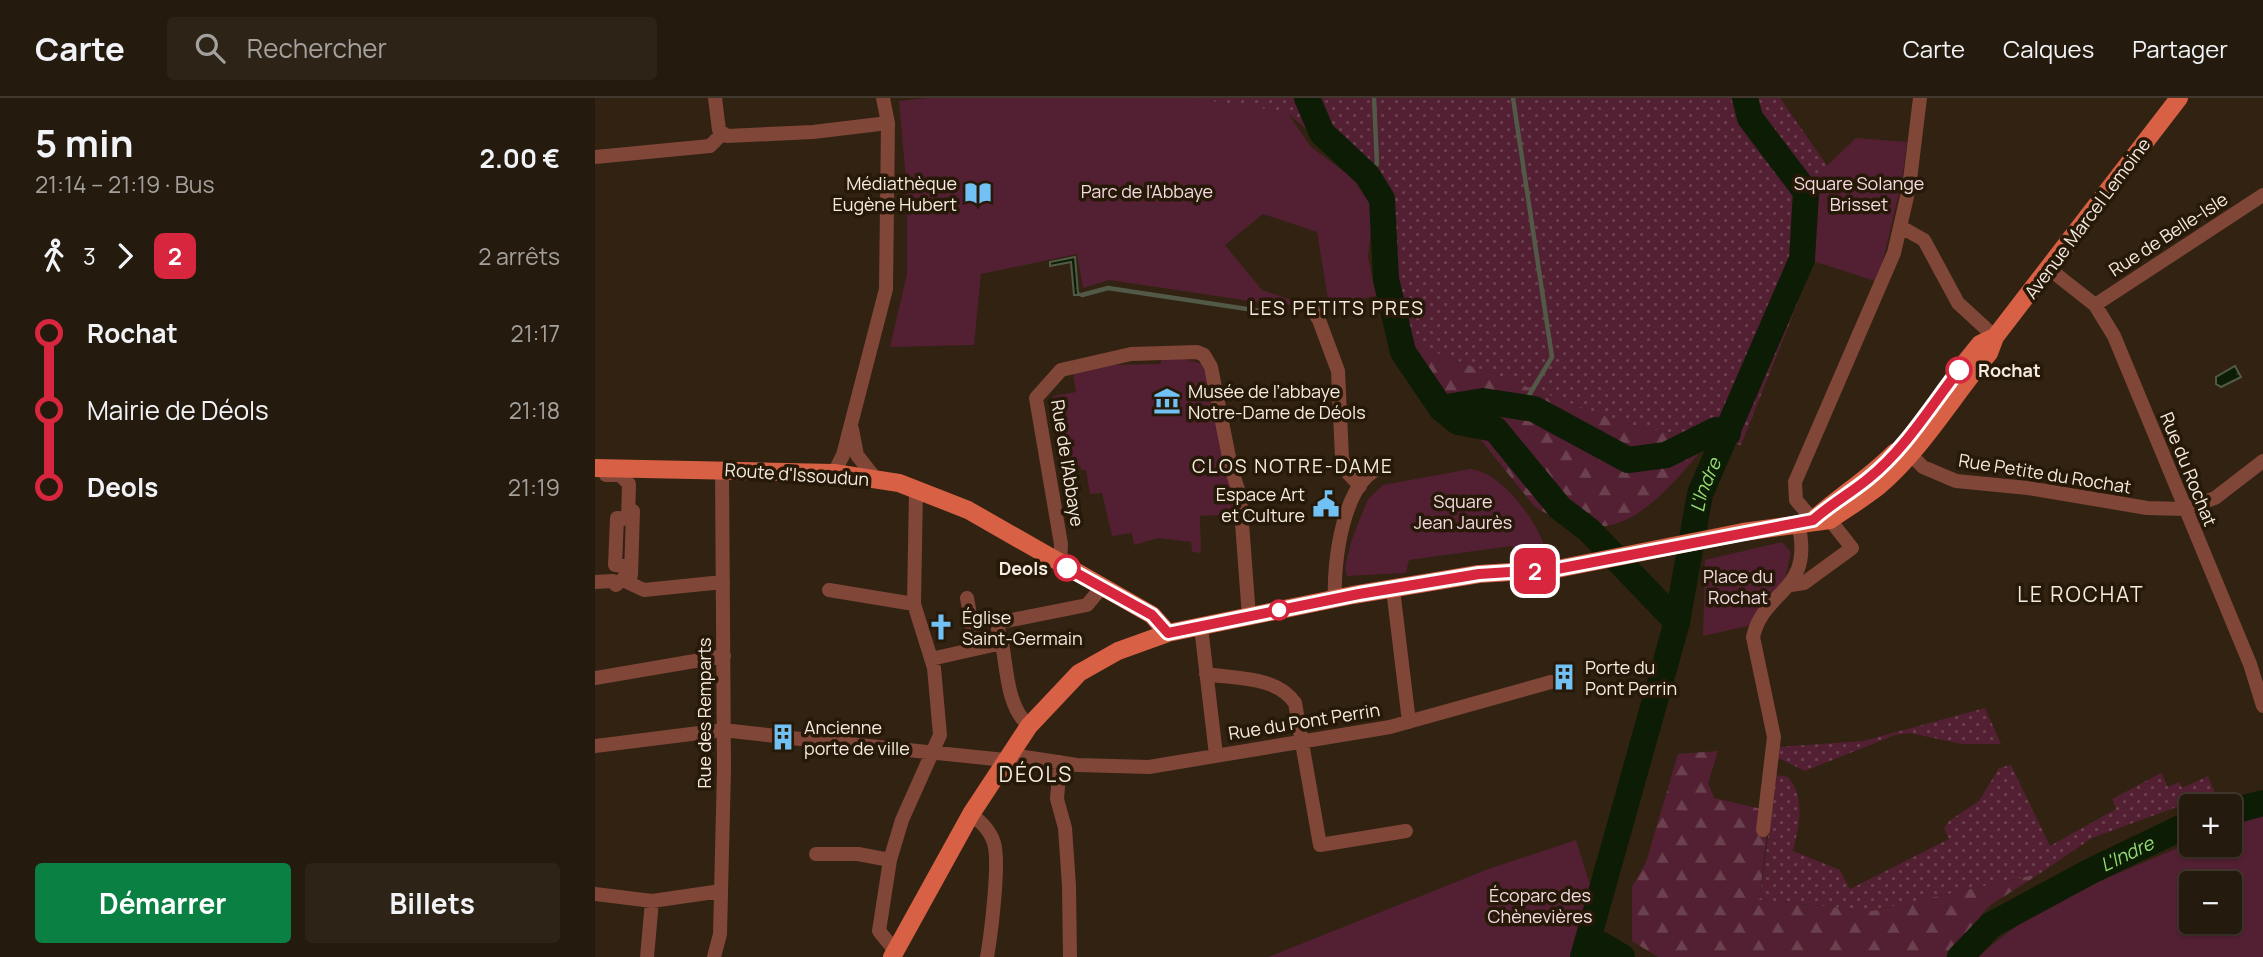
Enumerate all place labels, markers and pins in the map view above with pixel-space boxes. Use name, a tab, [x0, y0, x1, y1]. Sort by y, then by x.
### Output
place label: Médiathèque Eugène Hubert	[832, 171, 957, 216]
library icon: Médiathèque Eugène Hubert	[963, 178, 993, 208]
marker: Rochat	[1946, 357, 1972, 383]
place label: Rochat	[1978, 358, 2041, 382]
place label: Musée de l’abbaye Notre-Dame de Déols	[1188, 379, 1366, 424]
museum icon: Musée de l’abbaye Notre-Dame de Déols	[1152, 386, 1182, 416]
place label: Espace Art et Culture	[1216, 482, 1305, 527]
public building icon: Espace Art et Culture	[1311, 489, 1341, 519]
marker: Deols	[1054, 555, 1080, 581]
place label: Deols	[999, 556, 1048, 580]
unlabelled marker	[1269, 600, 1289, 620]
place label: Église Saint-Germain	[962, 605, 1083, 650]
church icon: Église Saint-Germain	[926, 612, 956, 642]
place label: Porte du Pont Perrin	[1585, 655, 1677, 700]
building icon: Porte du Pont Perrin	[1549, 662, 1579, 692]
place label: Ancienne porte de ville	[804, 715, 910, 760]
building icon: Ancienne porte de ville	[768, 722, 798, 752]

